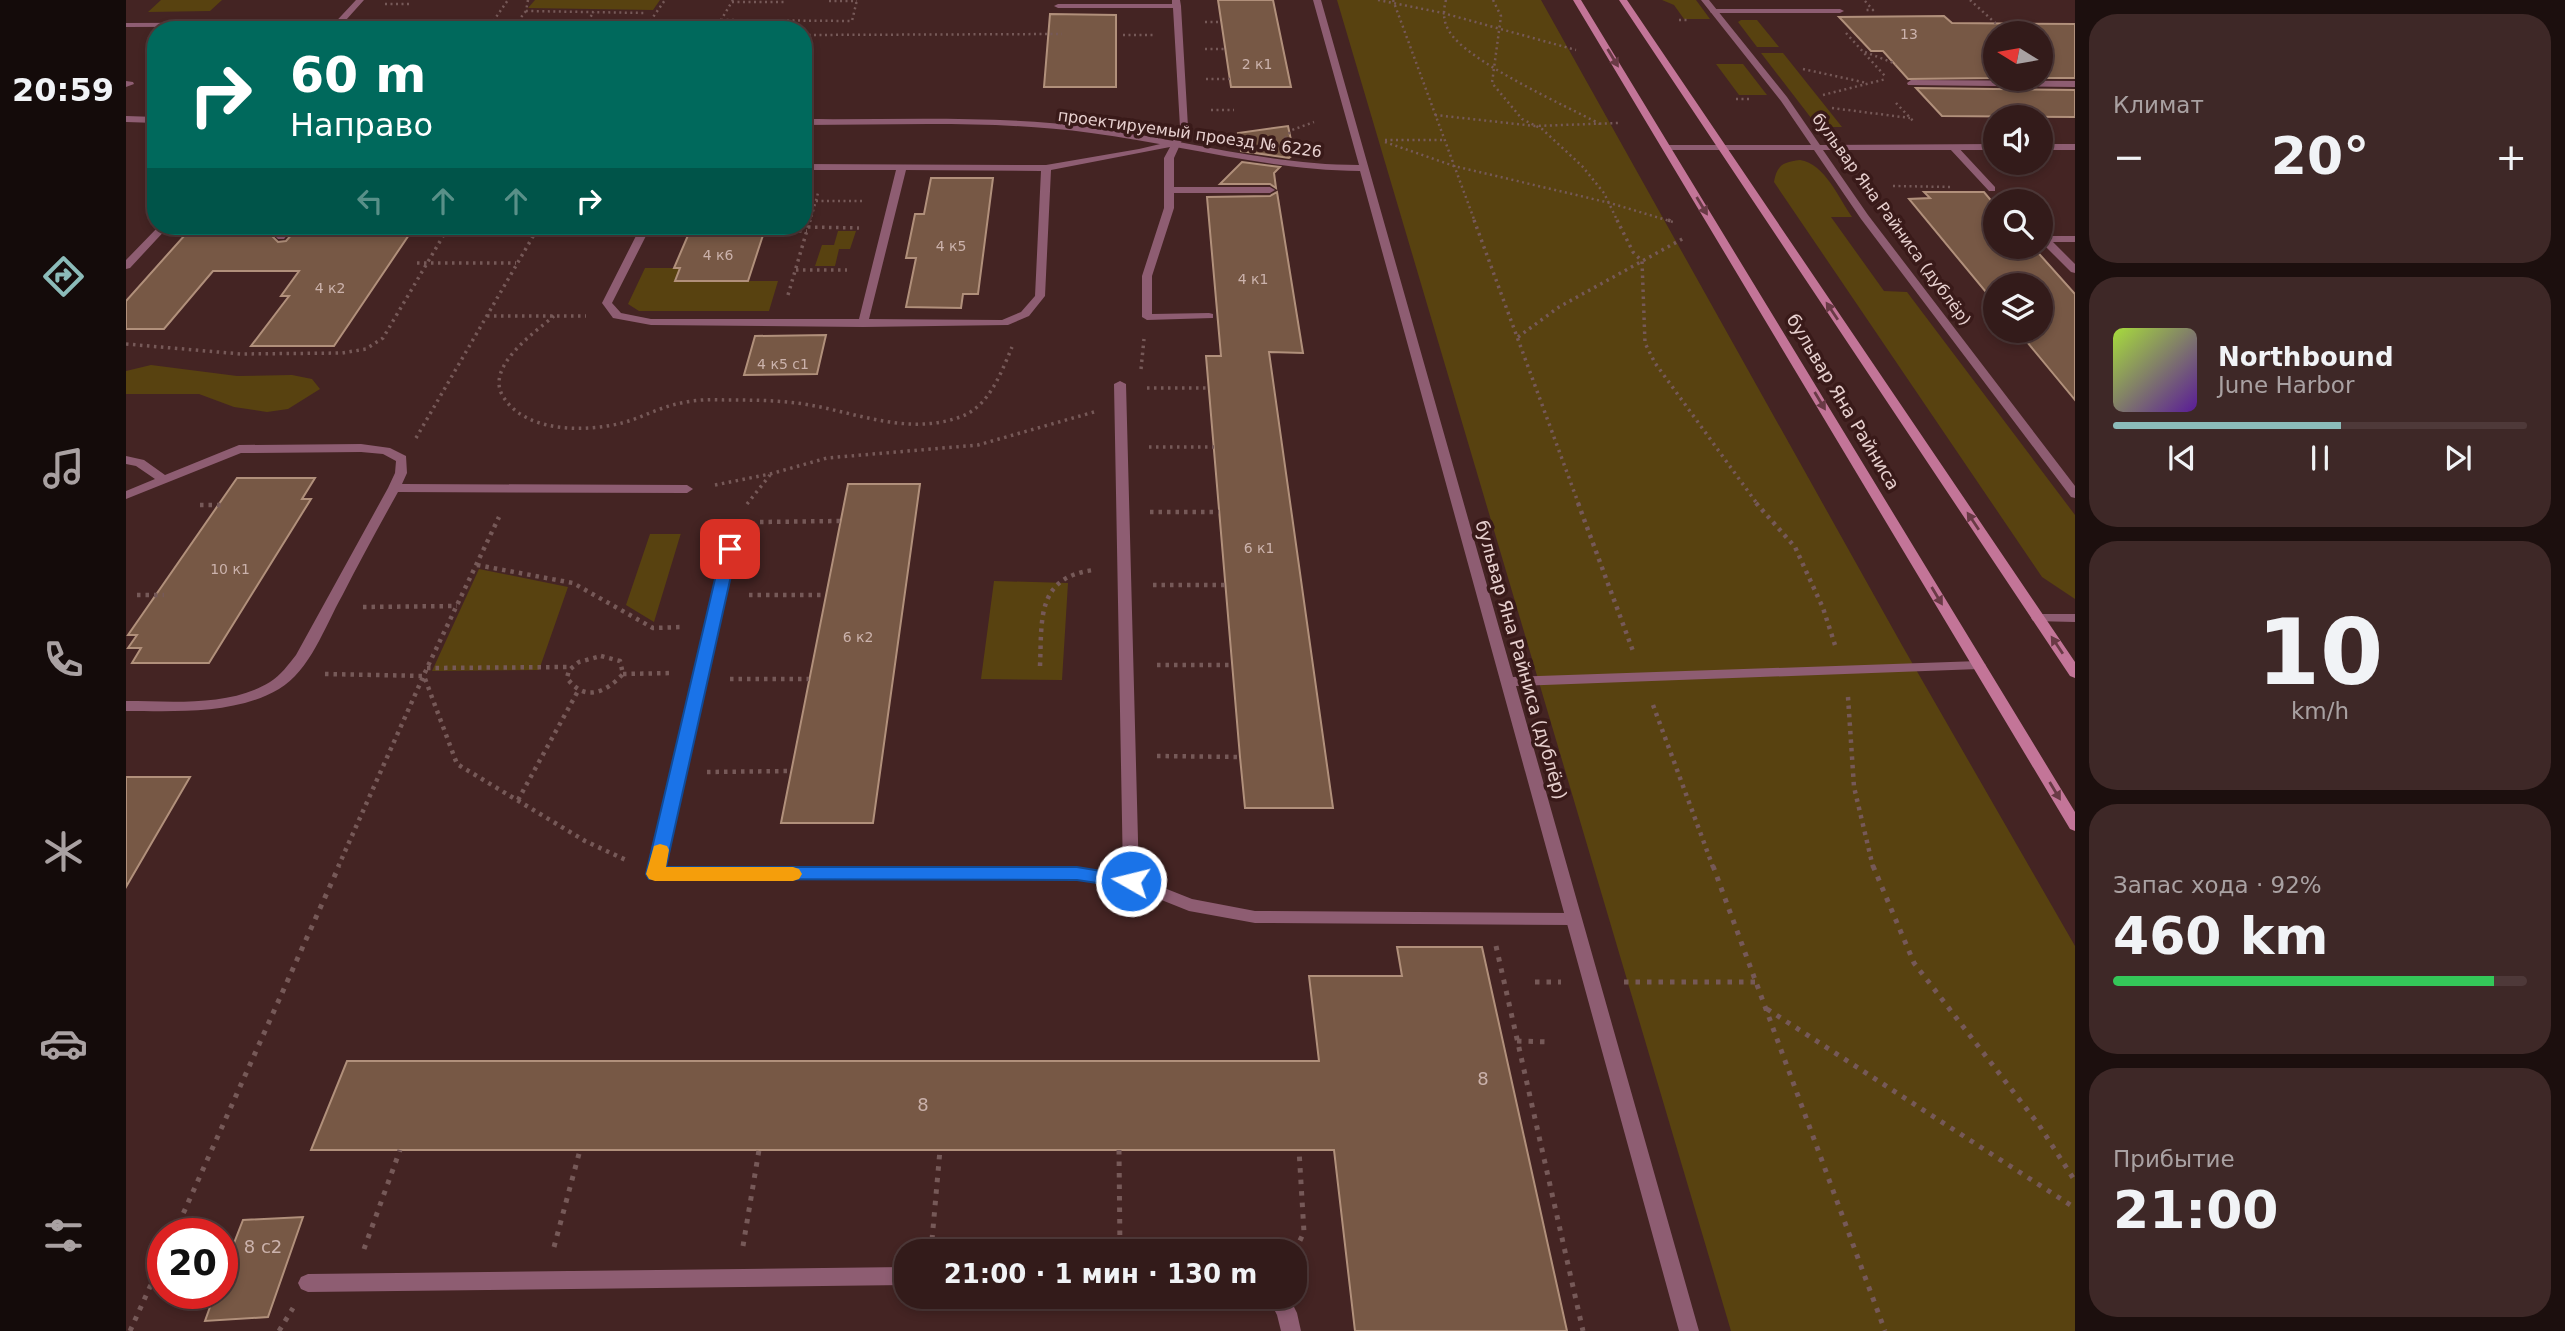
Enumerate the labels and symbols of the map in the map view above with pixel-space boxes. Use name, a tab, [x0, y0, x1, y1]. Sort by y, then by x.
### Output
north arrow	[1983, 21, 2053, 91]
house number: 13	[1900, 26, 1918, 42]
one-way arrow	[1607, 49, 1619, 68]
house number: 2 к1	[1242, 56, 1272, 72]
street label: проектируемый проезд № 6226	[1057, 106, 1323, 161]
street label: бульвар Яна Райниса (дублёр)	[1808, 110, 1975, 329]
one-way arrow	[1696, 197, 1709, 216]
house number: 4 к5	[936, 238, 966, 254]
house number: 4 к6	[703, 247, 733, 263]
house number: 4 к1	[1238, 271, 1268, 287]
house number: 4 к2	[315, 280, 345, 296]
one-way arrow	[1826, 302, 1839, 321]
street label: бульвар Яна Райниса	[1782, 310, 1904, 494]
house number: 4 к5 с1	[757, 356, 809, 372]
one-way arrow	[1813, 392, 1826, 411]
one-way arrow	[1967, 511, 1980, 530]
street label: бульвар Яна Райниса (дублёр)	[1471, 518, 1571, 802]
pin	[700, 519, 760, 579]
house number: 6 к1	[1244, 540, 1274, 556]
house number: 10 к1	[210, 561, 250, 577]
one-way arrow	[1931, 586, 1944, 605]
house number: 6 к2	[843, 629, 873, 645]
one-way arrow	[2050, 635, 2063, 655]
one-way arrow	[2048, 781, 2061, 800]
position arrow	[1094, 844, 1168, 918]
house number: 8	[1477, 1068, 1489, 1089]
house number: 8	[917, 1094, 929, 1115]
speed limit sign: 20	[147, 1218, 238, 1309]
house number: 8 с2	[244, 1236, 282, 1257]

